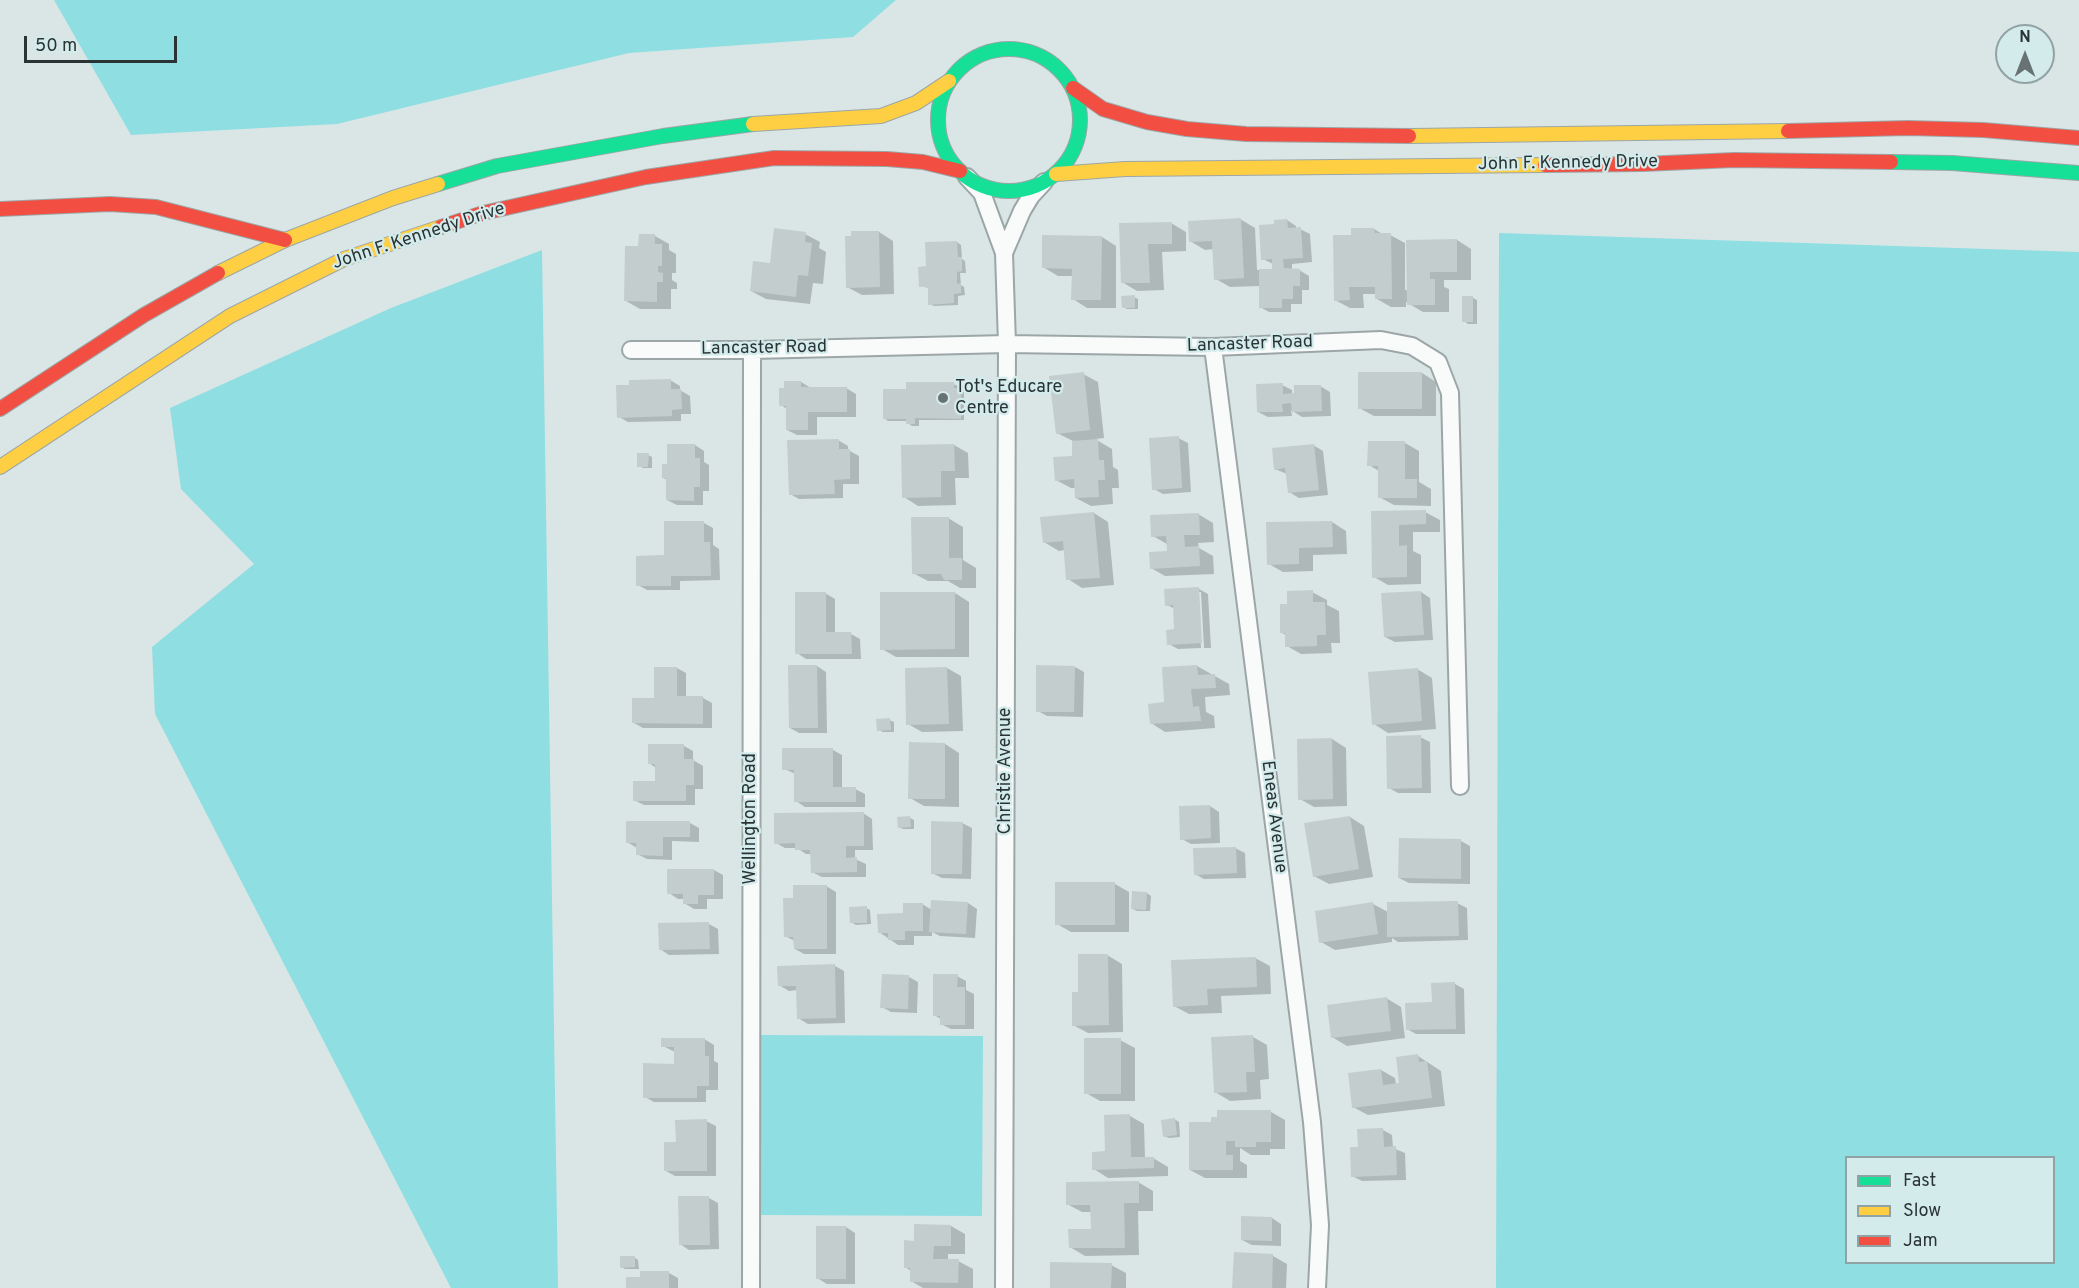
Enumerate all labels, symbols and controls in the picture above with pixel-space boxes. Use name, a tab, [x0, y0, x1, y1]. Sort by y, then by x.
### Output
scale bar	[27, 24, 180, 62]
north arrow	[1995, 24, 2055, 84]
text: N	[2019, 28, 2031, 48]
text: 50 m	[35, 35, 77, 58]
street label: John F. Kennedy Drive	[1478, 152, 1658, 176]
street label: John F. Kennedy Drive	[330, 199, 508, 275]
street label: Lancaster Road	[1187, 332, 1313, 358]
street label: Lancaster Road	[701, 337, 827, 361]
place label: Tot's Educare Centre	[955, 377, 1062, 420]
marker: Tot's Educare Centre	[936, 391, 950, 405]
street label: Christie Avenue	[995, 708, 1017, 834]
street label: Wellington Road	[740, 753, 762, 885]
street label: Eneas Avenue	[1255, 760, 1291, 874]
legend	[1845, 1156, 2055, 1264]
text: Fast	[1903, 1170, 1936, 1193]
text: Slow	[1903, 1200, 1941, 1223]
text: Jam	[1903, 1230, 1938, 1253]

